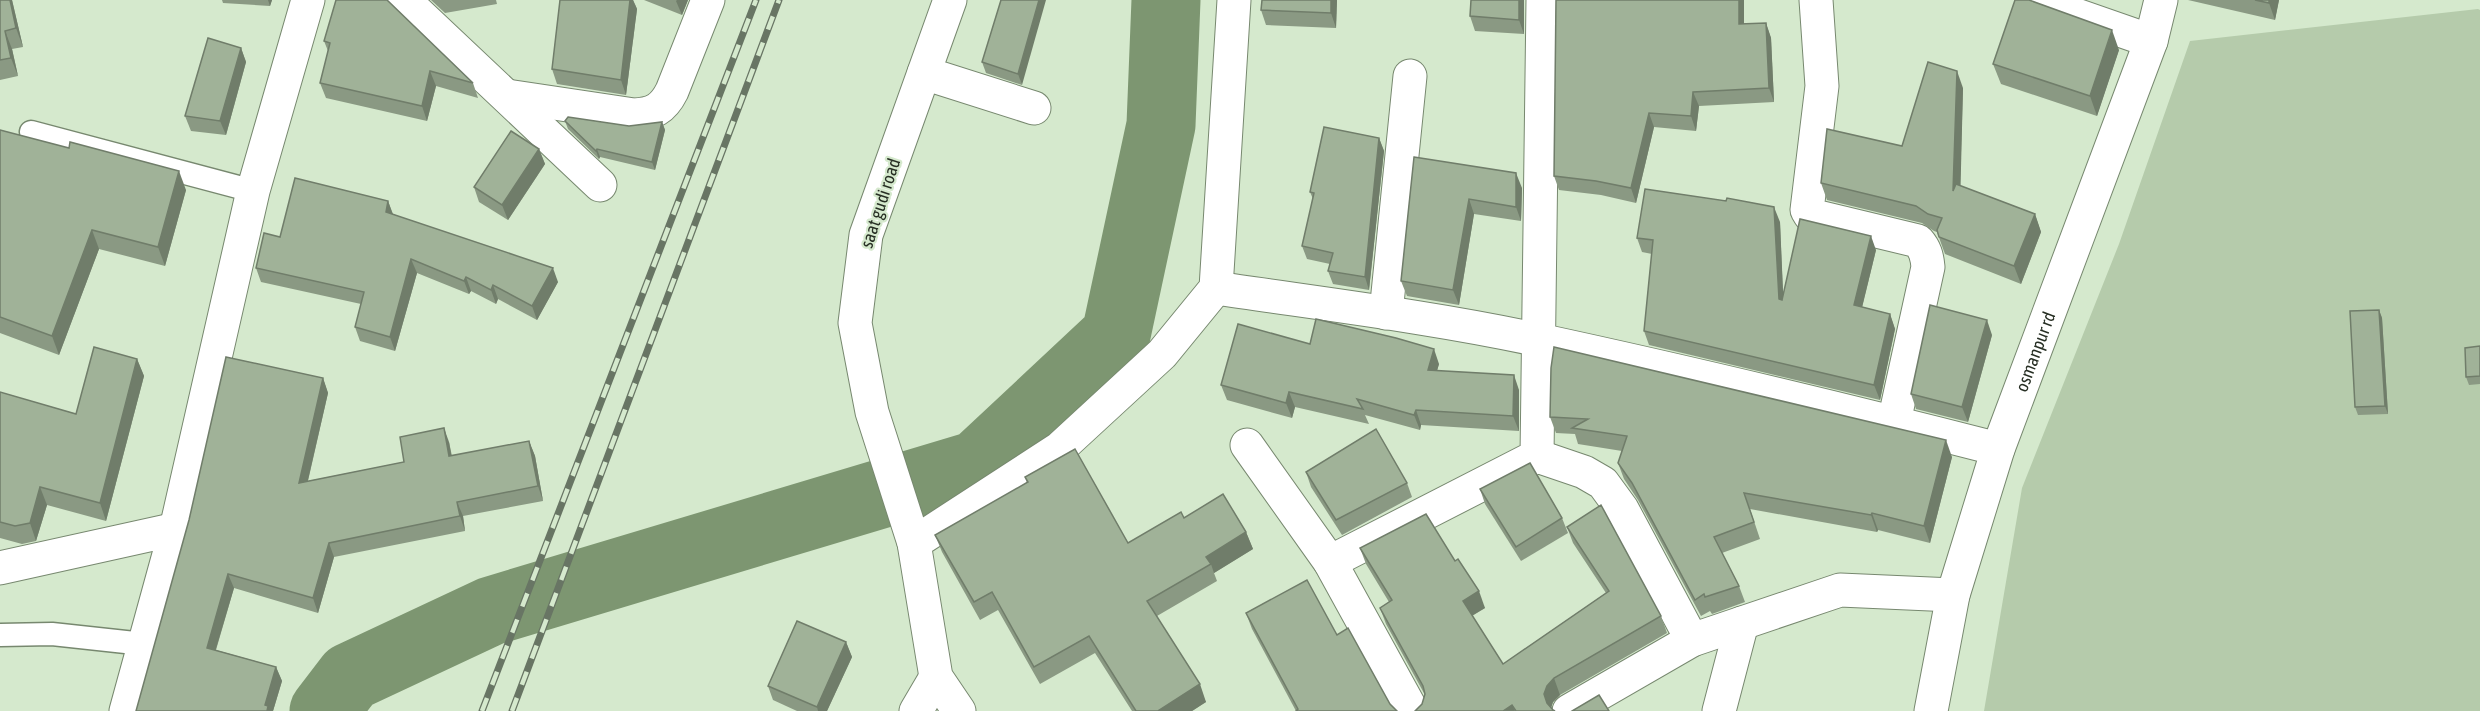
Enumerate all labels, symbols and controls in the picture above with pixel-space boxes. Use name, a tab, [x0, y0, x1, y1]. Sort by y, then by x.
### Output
street label: saat gudi road	[856, 156, 904, 250]
street label: osmanpur rd	[2010, 309, 2059, 394]

